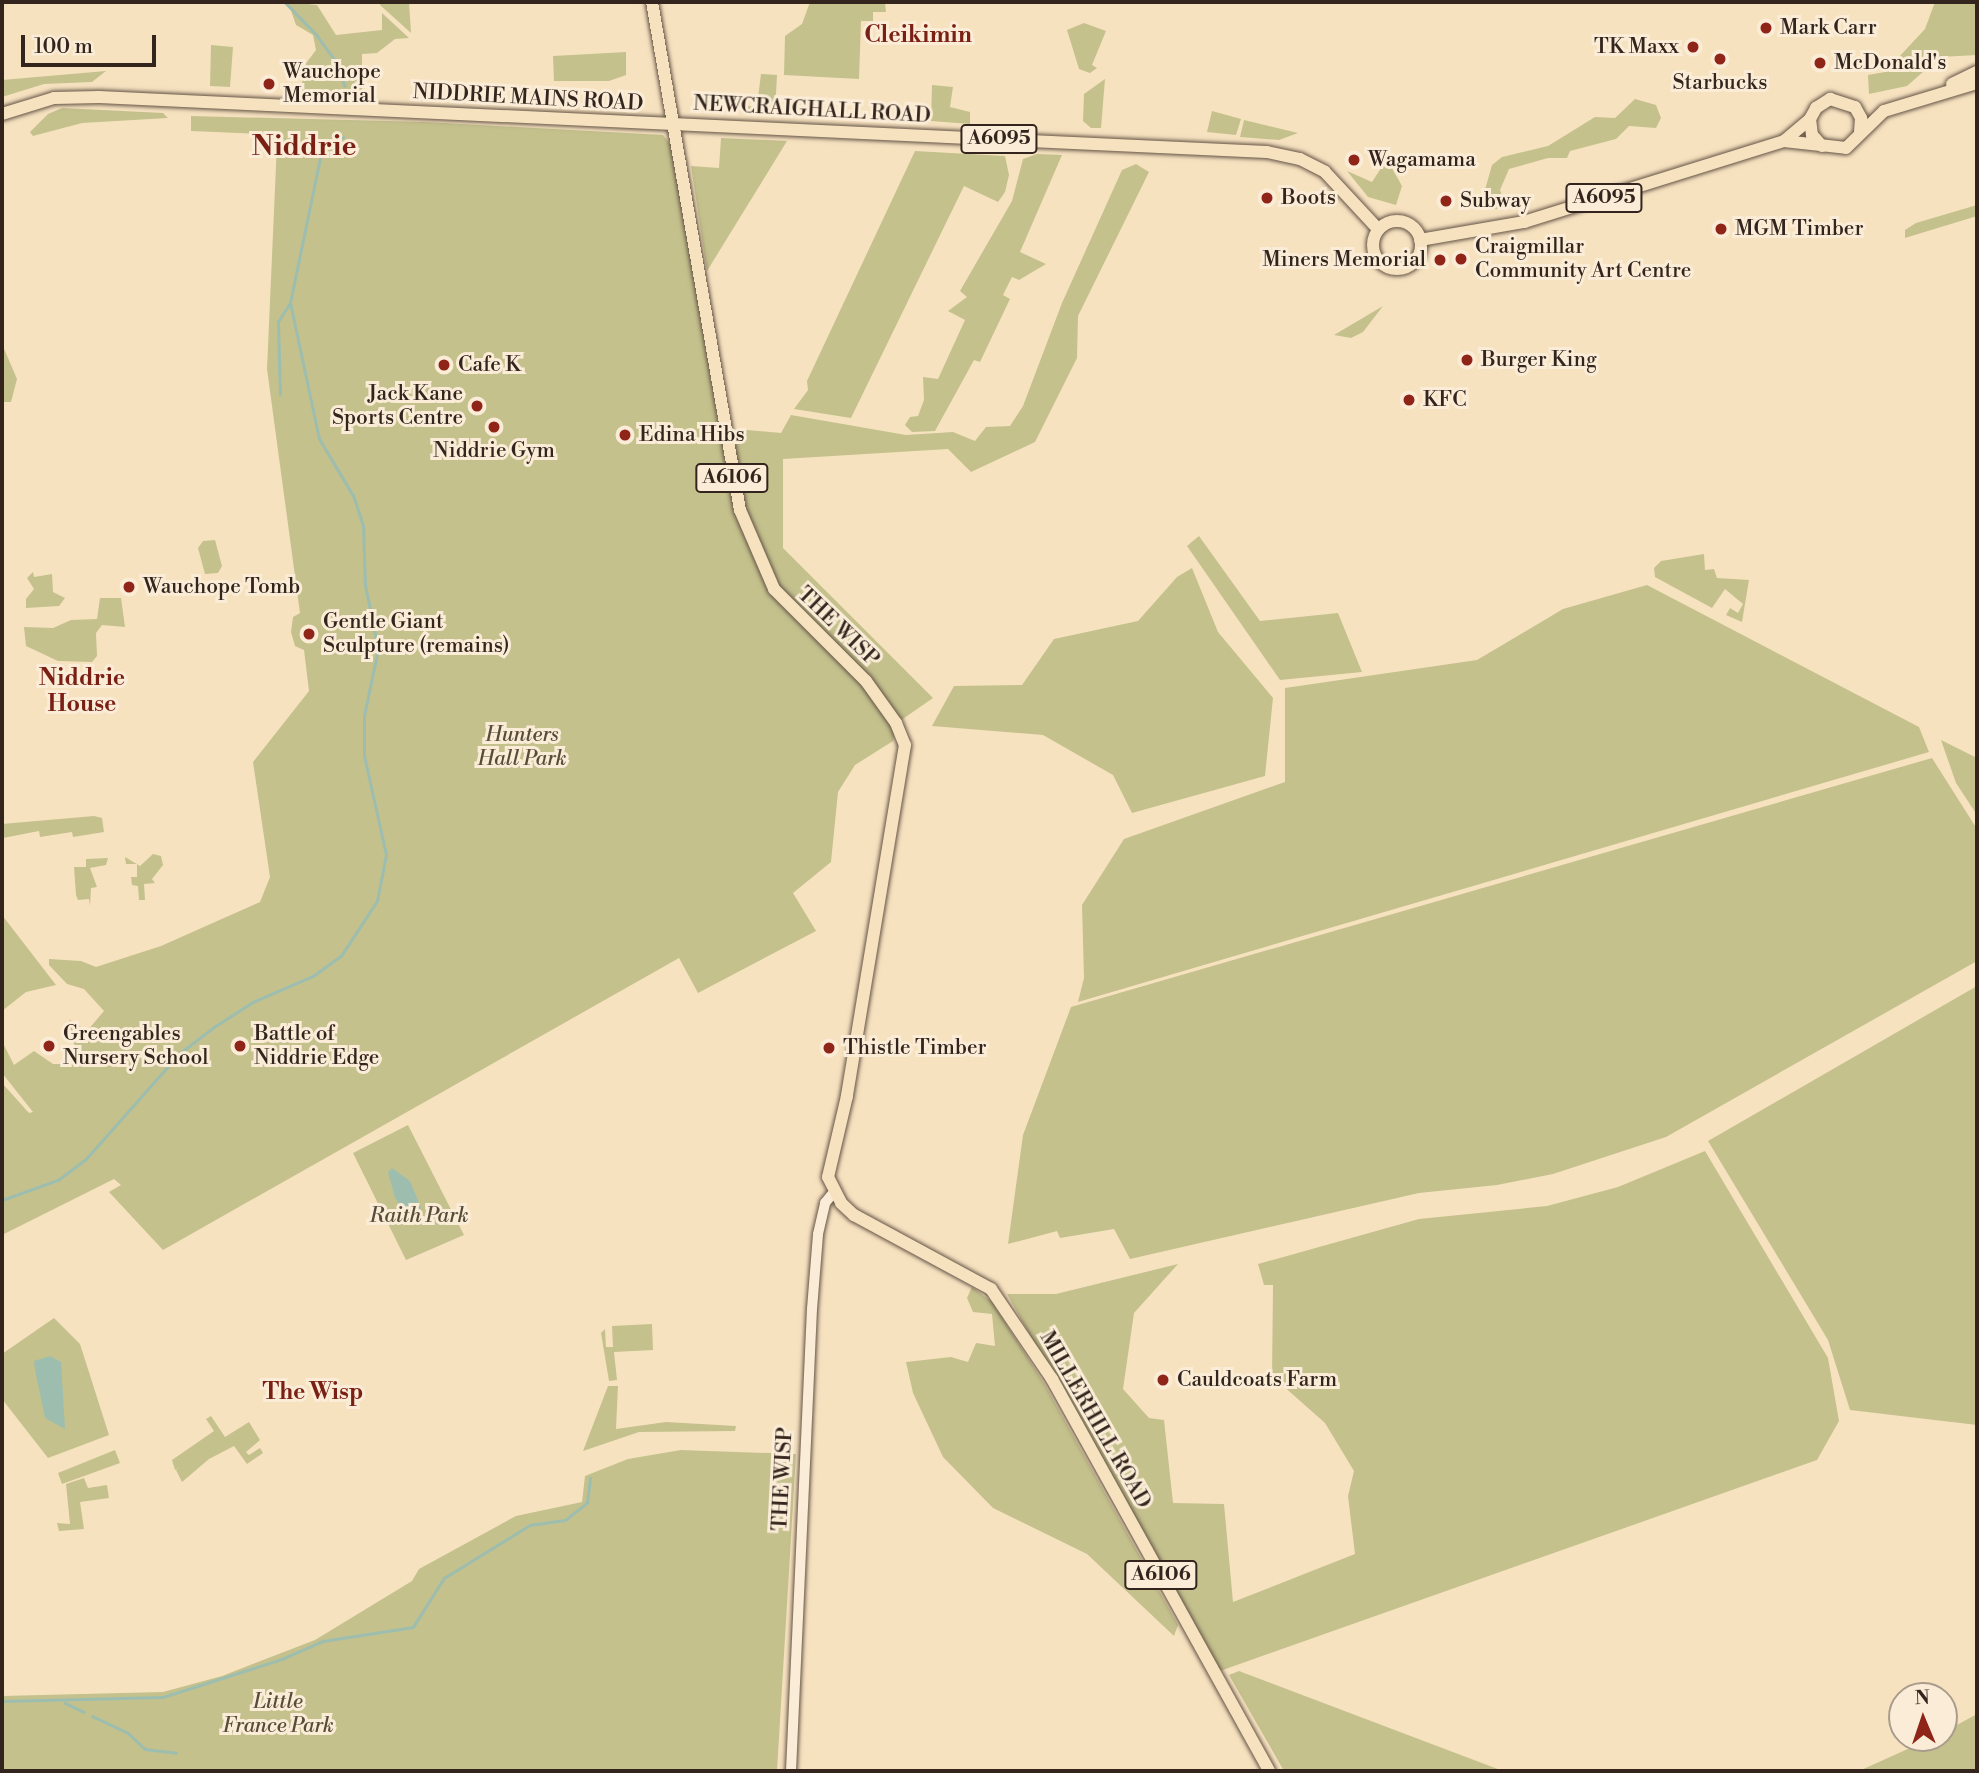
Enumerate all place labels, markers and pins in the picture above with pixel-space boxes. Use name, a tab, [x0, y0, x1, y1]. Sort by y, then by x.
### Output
place label: Mark Carr	[1780, 15, 1877, 41]
marker: Mark Carr	[1758, 20, 1774, 36]
place label: TK Maxx	[1594, 34, 1679, 60]
marker: TK Maxx	[1685, 39, 1701, 55]
place label: McDonald's	[1834, 50, 1946, 76]
marker: Starbucks	[1712, 51, 1728, 67]
marker: McDonald's	[1812, 55, 1828, 71]
place label: Wauchope Memorial	[283, 59, 381, 109]
place label: Starbucks	[1673, 70, 1767, 96]
marker: Wauchope Memorial	[261, 76, 277, 92]
place label: Wagamama	[1368, 147, 1476, 173]
marker: Wagamama	[1346, 152, 1362, 168]
place label: Boots	[1281, 185, 1336, 211]
place label: Subway	[1460, 188, 1531, 214]
marker: Boots	[1259, 190, 1275, 206]
marker: Subway	[1438, 193, 1454, 209]
place label: MGM Timber	[1735, 216, 1864, 242]
marker: MGM Timber	[1713, 221, 1729, 237]
place label: Craigmillar Community Art Centre	[1475, 234, 1691, 284]
place label: Miners Memorial	[1262, 247, 1426, 273]
marker: Craigmillar Community Art Centre	[1453, 251, 1469, 267]
marker: Miners Memorial	[1432, 252, 1448, 268]
place label: Burger King	[1481, 347, 1597, 373]
place label: Cafe K	[458, 352, 520, 378]
marker: Burger King	[1459, 352, 1475, 368]
marker: Cafe K	[436, 357, 452, 373]
place label: Jack Kane Sports Centre	[332, 381, 463, 431]
place label: KFC	[1423, 387, 1467, 413]
marker: KFC	[1401, 392, 1417, 408]
marker: Jack Kane Sports Centre	[469, 398, 485, 414]
marker: Niddrie Gym	[486, 419, 502, 435]
place label: Edina Hibs	[639, 422, 745, 448]
marker: Edina Hibs	[617, 427, 633, 443]
place label: Niddrie Gym	[433, 438, 555, 464]
place label: Wauchope Tomb	[143, 574, 300, 600]
marker: Wauchope Tomb	[121, 579, 137, 595]
place label: Gentle Giant Sculpture (remains)	[323, 609, 509, 659]
marker: Gentle Giant Sculpture (remains)	[301, 626, 317, 642]
place label: Greengables Nursery School	[63, 1021, 208, 1071]
place label: Battle of Niddrie Edge	[254, 1021, 379, 1071]
place label: Thistle Timber	[843, 1035, 987, 1061]
marker: Greengables Nursery School	[41, 1038, 57, 1054]
marker: Battle of Niddrie Edge	[232, 1038, 248, 1054]
marker: Thistle Timber	[821, 1040, 837, 1056]
place label: Cauldcoats Farm	[1177, 1367, 1337, 1393]
marker: Cauldcoats Farm	[1155, 1372, 1171, 1388]

